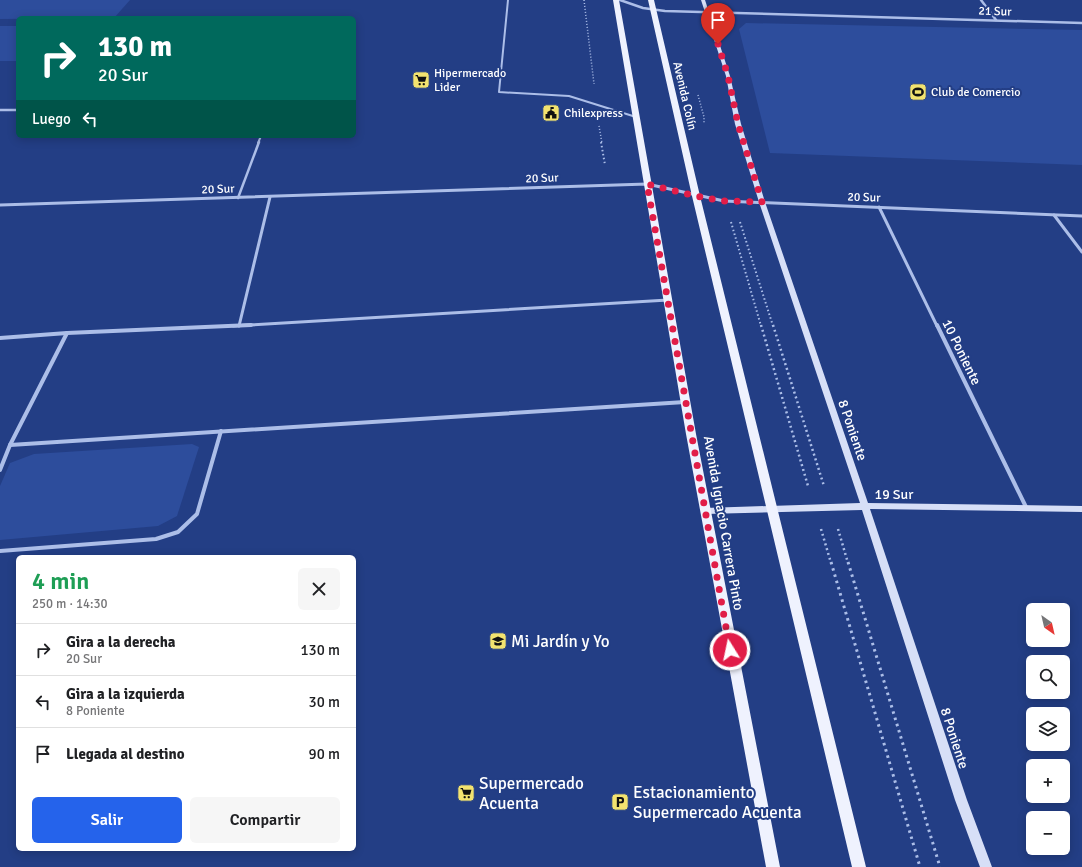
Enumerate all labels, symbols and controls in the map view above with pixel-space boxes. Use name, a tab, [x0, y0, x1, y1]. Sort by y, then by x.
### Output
pin	[701, 3, 735, 44]
street label: 21 Sur	[978, 3, 1012, 20]
icon: arrive	[707, 9, 729, 31]
text: 130 m	[98, 30, 172, 64]
icon: right	[32, 32, 84, 84]
street label: Avenida Colín	[669, 60, 700, 132]
text: 20 Sur	[98, 64, 148, 86]
place label: Hipermercado Lider	[434, 66, 506, 95]
supermarket icon: Hipermercado Lider	[411, 70, 431, 90]
sports icon: Club de Comercio	[908, 82, 928, 102]
place label: Club de Comercio	[931, 85, 1021, 100]
public building icon: Chilexpress	[541, 103, 561, 123]
place label: Chilexpress	[564, 106, 623, 121]
icon: left	[79, 108, 101, 130]
text: Luego	[32, 110, 71, 128]
street label: 20 Sur	[525, 170, 559, 187]
street label: 20 Sur	[201, 181, 235, 198]
street label: 20 Sur	[847, 189, 881, 206]
street label: 10 Poniente	[938, 317, 985, 388]
street label: 8 Poniente	[834, 397, 871, 463]
street label: Avenida Ignacio Carrera Pinto	[700, 435, 747, 612]
street label: 19 Sur	[875, 486, 914, 503]
text: 4 min	[32, 566, 89, 596]
button: close	[298, 568, 340, 610]
text: 250 m · 14:30	[32, 596, 108, 612]
north arrow	[1026, 603, 1070, 647]
map controls	[1026, 603, 1070, 855]
position arrow	[709, 629, 751, 671]
school or university icon: Mi Jardín y Yo	[488, 631, 508, 651]
place label: Mi Jardín y Yo	[511, 631, 610, 652]
text: Gira a la derecha	[66, 633, 176, 651]
icon: right	[32, 639, 54, 661]
text: 130 m	[300, 641, 340, 659]
text: 20 Sur	[66, 651, 102, 667]
button: search	[1026, 655, 1070, 699]
text: Gira a la izquierda	[66, 685, 185, 703]
icon: left	[32, 691, 54, 713]
text: 30 m	[309, 693, 340, 711]
text: 8 Poniente	[66, 703, 125, 719]
street label: 8 Poniente	[937, 705, 972, 771]
button: layers	[1026, 707, 1070, 751]
icon: arrive	[32, 743, 54, 765]
text: Llegada al destino	[66, 745, 185, 763]
text: 90 m	[309, 745, 340, 763]
button: +	[1026, 759, 1070, 803]
place label: Supermercado Acuenta	[479, 773, 584, 814]
place label: Estacionamiento Supermercado Acuenta	[633, 782, 802, 823]
supermarket icon: Supermercado Acuenta	[456, 783, 476, 803]
parking icon: Estacionamiento Supermercado Acuenta	[610, 792, 630, 812]
button: Salir	[32, 797, 182, 843]
button: Compartir	[190, 797, 340, 843]
button: −	[1026, 811, 1070, 855]

